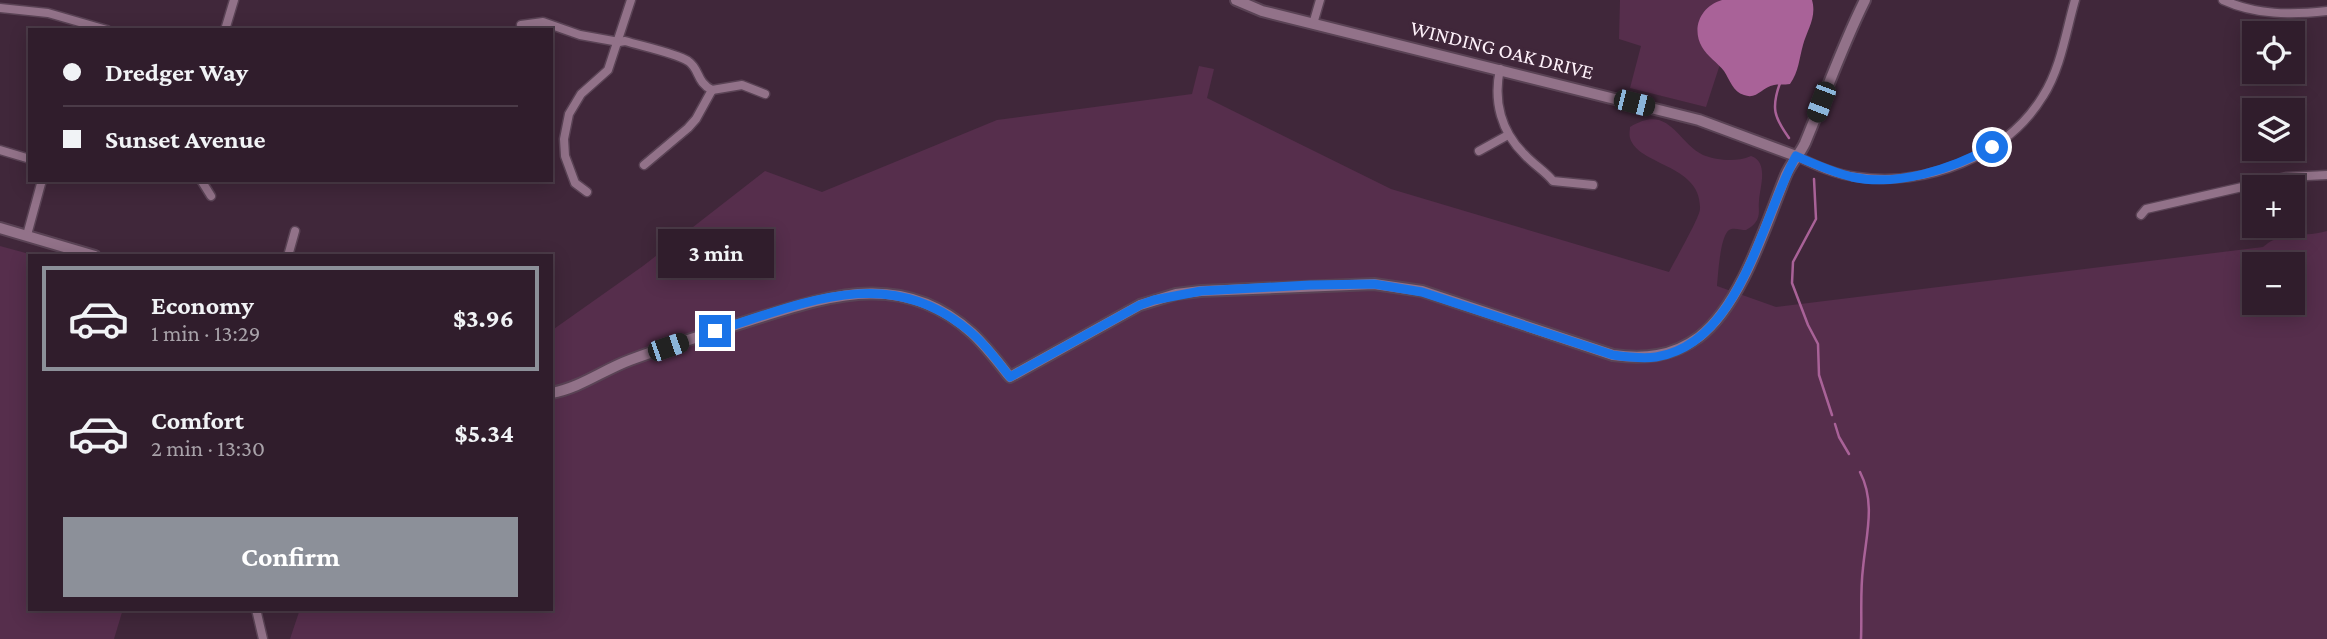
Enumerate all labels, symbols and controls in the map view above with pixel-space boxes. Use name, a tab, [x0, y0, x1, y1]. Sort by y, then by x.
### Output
street label: WINDING OAK DRIVE	[1408, 16, 1596, 84]
map controls	[2242, 21, 2305, 315]
button: locate	[2242, 21, 2305, 84]
text: Dredger Way	[105, 58, 248, 87]
car	[1804, 79, 1839, 125]
car	[1612, 88, 1657, 118]
button: layers	[2242, 98, 2305, 161]
text: Sunset Avenue	[105, 125, 266, 154]
route start	[1976, 131, 2008, 163]
button: +	[2242, 175, 2305, 238]
callout: 3 min	[657, 230, 773, 278]
text: 3 min	[688, 240, 744, 266]
button: −	[2242, 252, 2305, 315]
icon: car	[67, 287, 130, 350]
text: Economy	[151, 291, 254, 320]
text: $3.96	[453, 304, 514, 333]
route end	[699, 315, 731, 347]
text: 1 min · 13:29	[151, 320, 260, 346]
car	[645, 330, 692, 364]
icon: car	[67, 402, 130, 465]
text: Comfort	[151, 406, 244, 435]
text: $5.34	[454, 419, 514, 448]
text: 2 min · 13:30	[151, 435, 265, 461]
button: Confirm	[63, 517, 518, 597]

